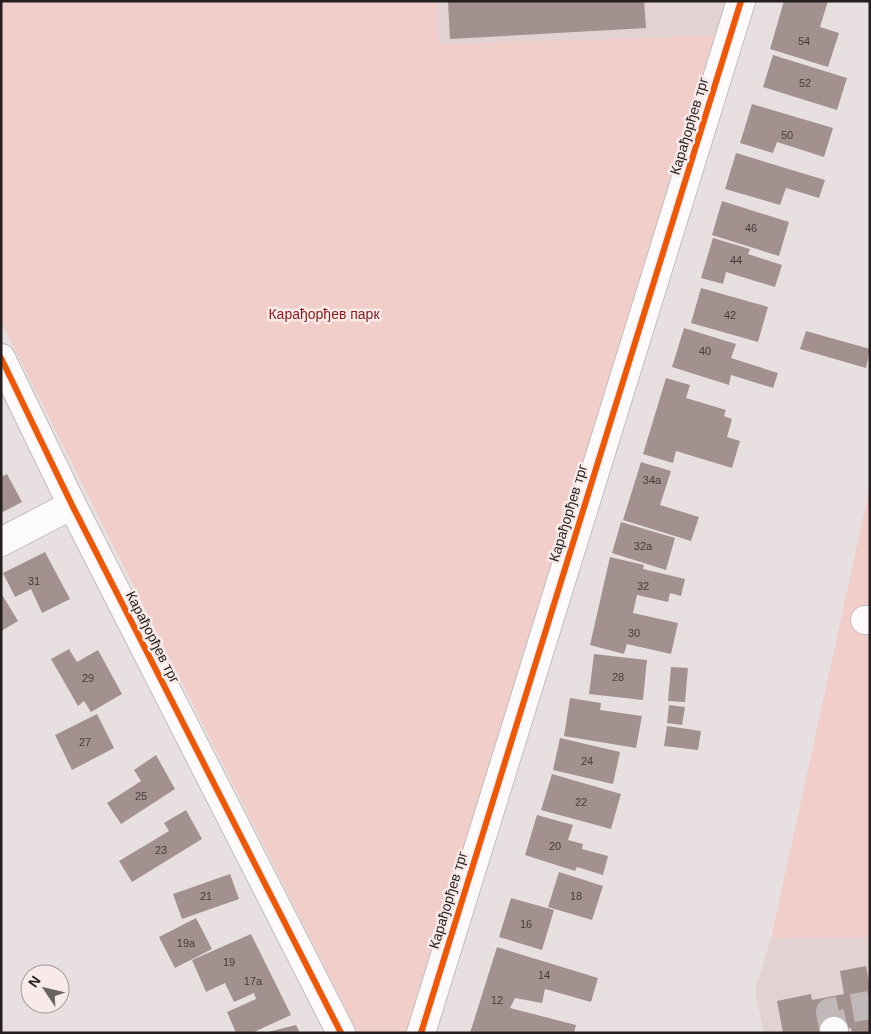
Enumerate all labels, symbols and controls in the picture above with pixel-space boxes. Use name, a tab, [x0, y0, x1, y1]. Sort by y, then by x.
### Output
house number: 54	[798, 35, 810, 47]
street label: Карађорђев трг	[667, 75, 711, 177]
house number: 52	[799, 77, 811, 89]
house number: 50	[781, 129, 793, 141]
house number: 46	[745, 222, 757, 234]
house number: 44	[730, 254, 742, 266]
park label: Карађорђев парк	[268, 306, 380, 322]
house number: 42	[724, 309, 736, 321]
house number: 40	[699, 345, 711, 357]
street label: Карађорђев трг	[546, 462, 590, 564]
house number: 34a	[643, 474, 662, 486]
house number: 32a	[634, 540, 653, 552]
house number: 31	[28, 575, 40, 587]
house number: 32	[637, 580, 649, 592]
street label: Карађорђев трг	[123, 588, 183, 686]
house number: 30	[628, 627, 640, 639]
house number: 28	[612, 671, 624, 683]
house number: 29	[82, 672, 94, 684]
house number: 27	[79, 736, 91, 748]
house number: 24	[581, 755, 593, 767]
house number: 25	[135, 790, 147, 802]
house number: 22	[575, 796, 587, 808]
house number: 20	[549, 840, 561, 852]
house number: 23	[155, 844, 167, 856]
street label: Карађорђев трг	[426, 849, 470, 951]
house number: 21	[200, 890, 212, 902]
house number: 18	[570, 890, 582, 902]
house number: 16	[520, 918, 532, 930]
house number: 19a	[177, 937, 196, 949]
house number: 19	[223, 956, 235, 968]
north arrow	[20, 964, 70, 1014]
house number: 14	[538, 969, 550, 981]
text: N	[25, 973, 44, 990]
house number: 17a	[244, 975, 263, 987]
house number: 12	[491, 994, 503, 1006]

